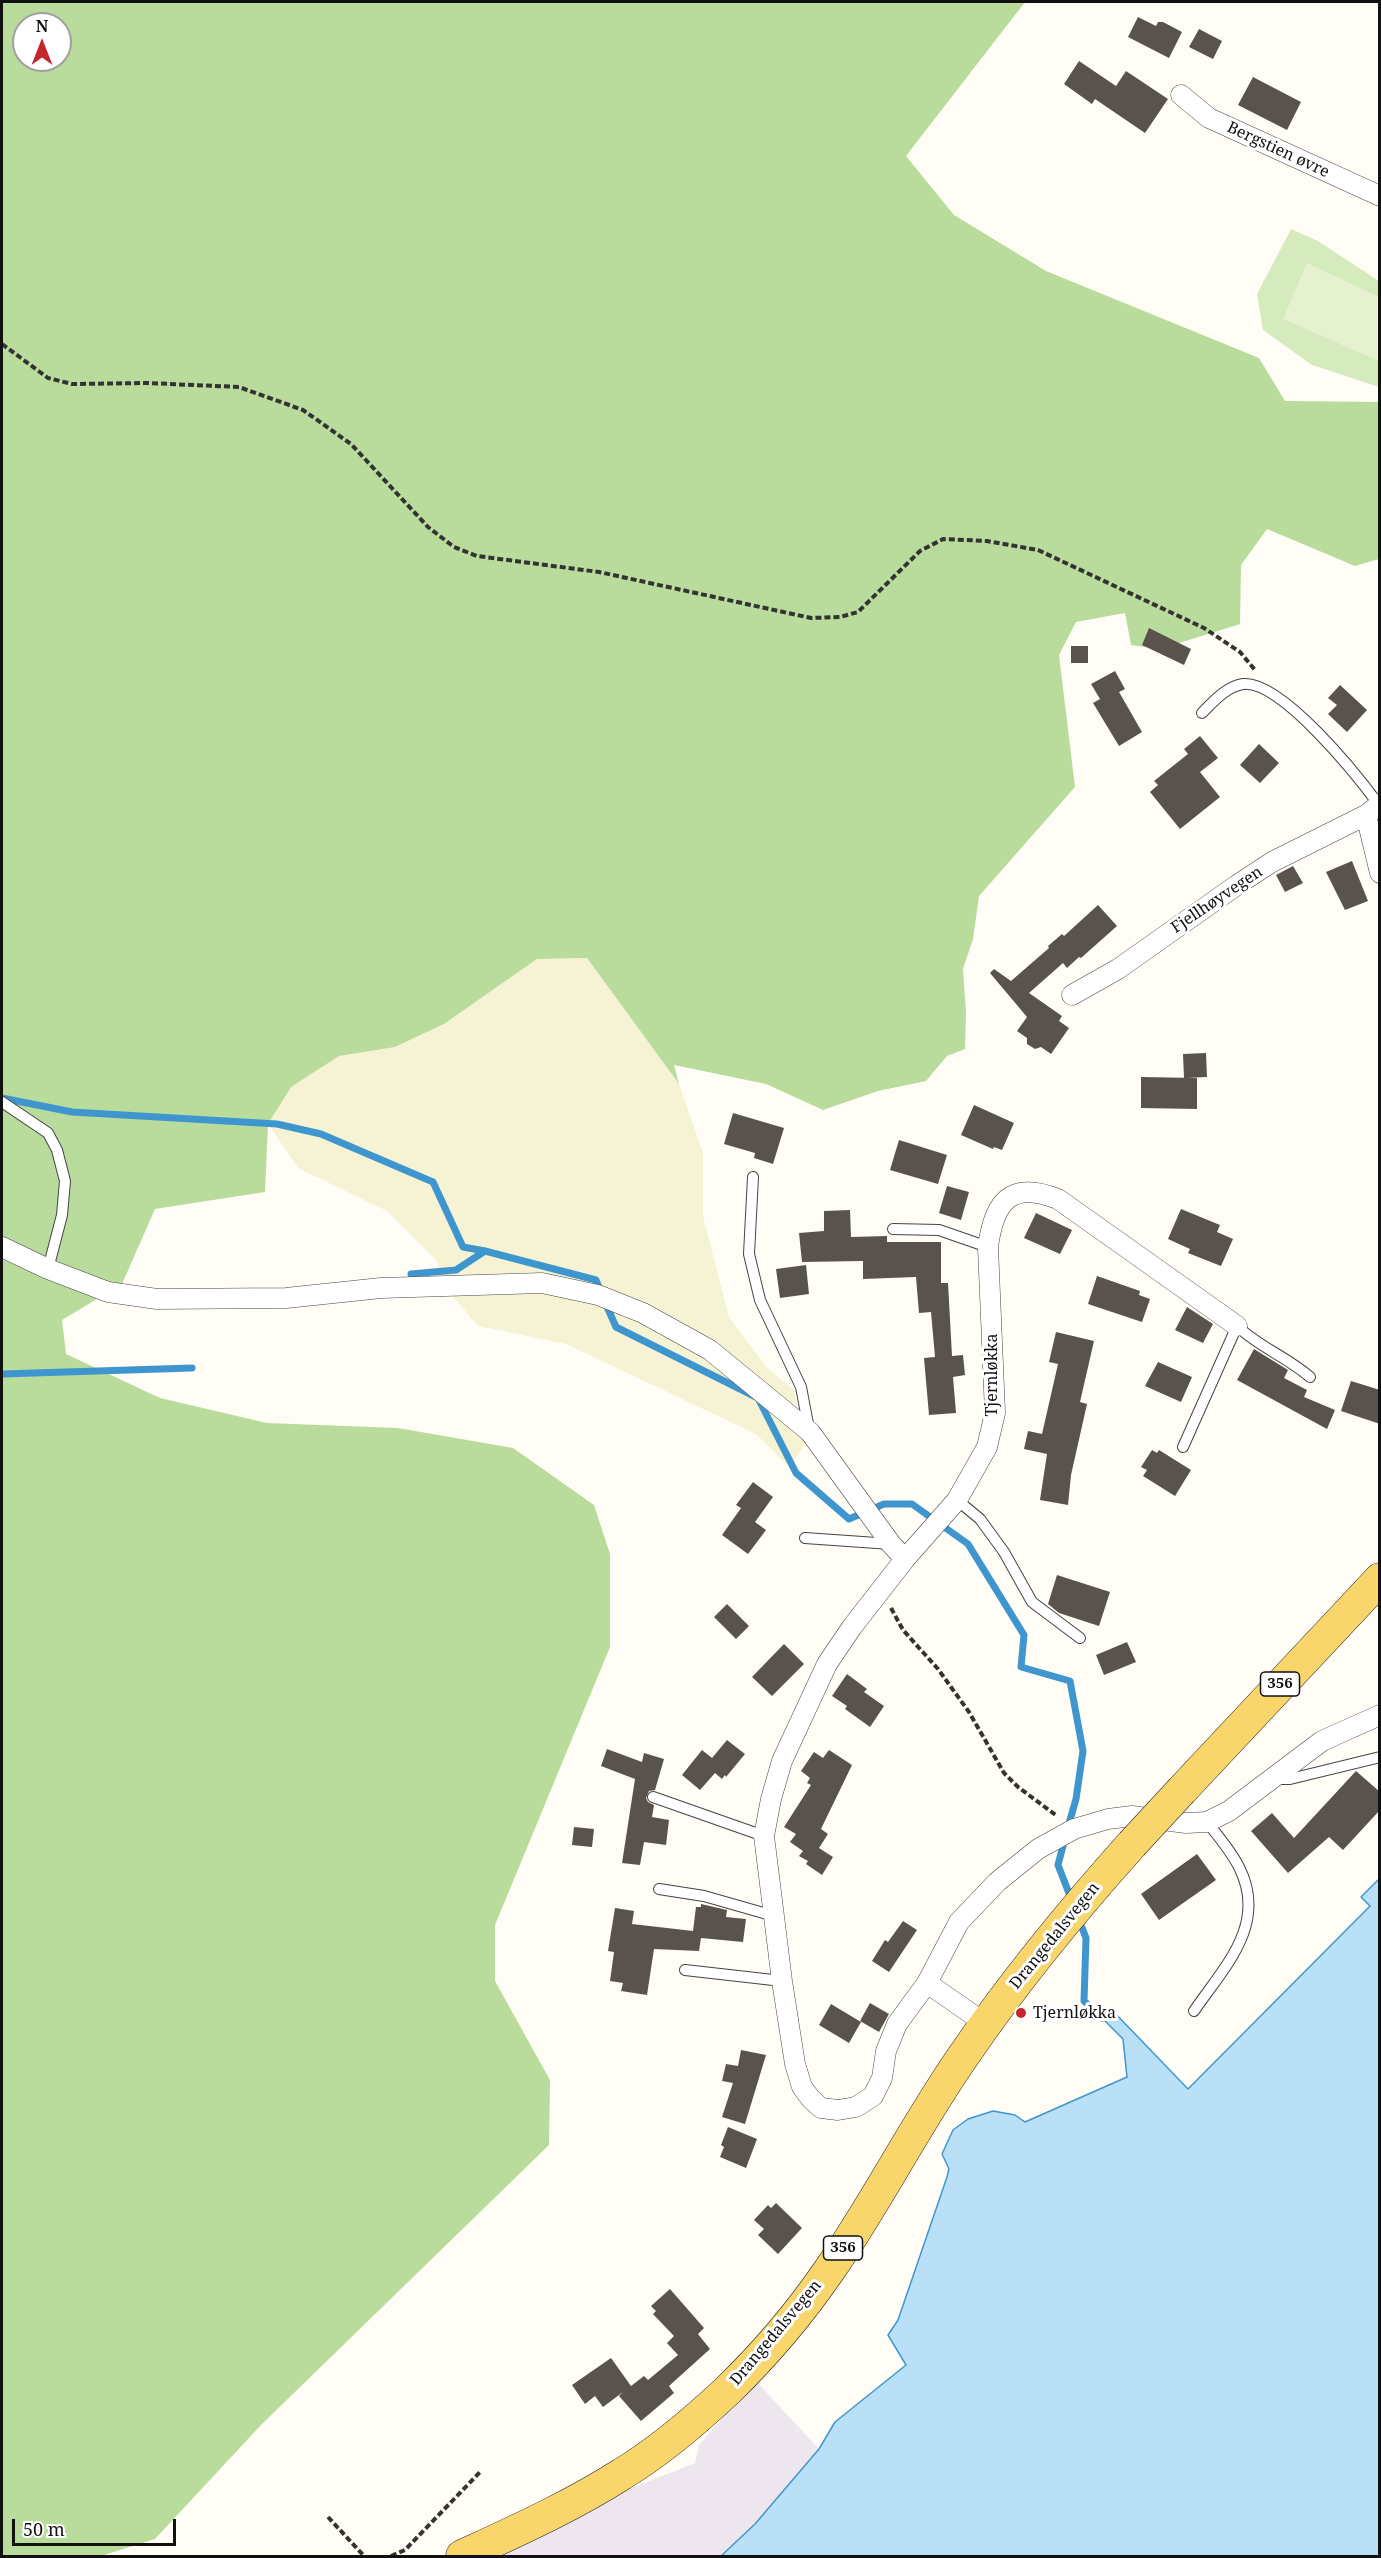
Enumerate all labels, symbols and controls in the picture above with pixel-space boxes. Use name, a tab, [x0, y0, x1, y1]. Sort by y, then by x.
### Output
north arrow	[12, 12, 72, 72]
text: N	[36, 15, 48, 37]
street label: Bergstien øvre	[1224, 118, 1332, 182]
street label: Fjellhøyvegen	[1168, 862, 1266, 938]
street label: Tjernløkka	[982, 1334, 1002, 1416]
road number: 356	[1260, 1672, 1300, 1696]
street label: Drangedalsvegen	[1006, 1879, 1104, 1993]
place label: Tjernløkka	[1033, 2003, 1116, 2023]
marker: Tjernløkka	[1014, 2006, 1028, 2020]
road number: 356	[824, 2236, 862, 2260]
street label: Drangedalsvegen	[726, 2276, 826, 2390]
scale bar	[15, 2507, 178, 2545]
text: 50 m	[23, 2517, 65, 2541]

